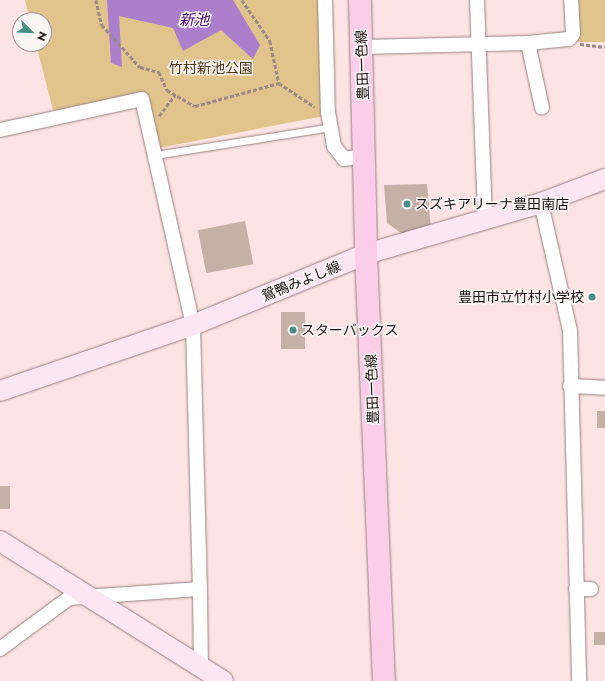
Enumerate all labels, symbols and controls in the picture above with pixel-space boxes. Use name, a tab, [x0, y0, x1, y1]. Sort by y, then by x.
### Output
north arrow	[12, 12, 52, 52]
water label: 新池	[179, 12, 209, 30]
text: N	[33, 29, 51, 43]
street label: 豊田一色線	[352, 30, 372, 100]
park label: 竹村新池公園	[169, 60, 253, 76]
place label: スズキアリーナ豊田南店	[415, 196, 569, 212]
marker: スズキアリーナ豊田南店	[402, 199, 412, 209]
street label: 鴛鴨みよし線	[259, 257, 343, 305]
place label: 豊田市立竹村小学校	[458, 289, 584, 305]
marker: 豊田市立竹村小学校	[587, 292, 597, 302]
place label: スターバックス	[301, 322, 399, 338]
marker: スターバックス	[288, 325, 298, 335]
street label: 豊田一色線	[362, 354, 382, 424]

